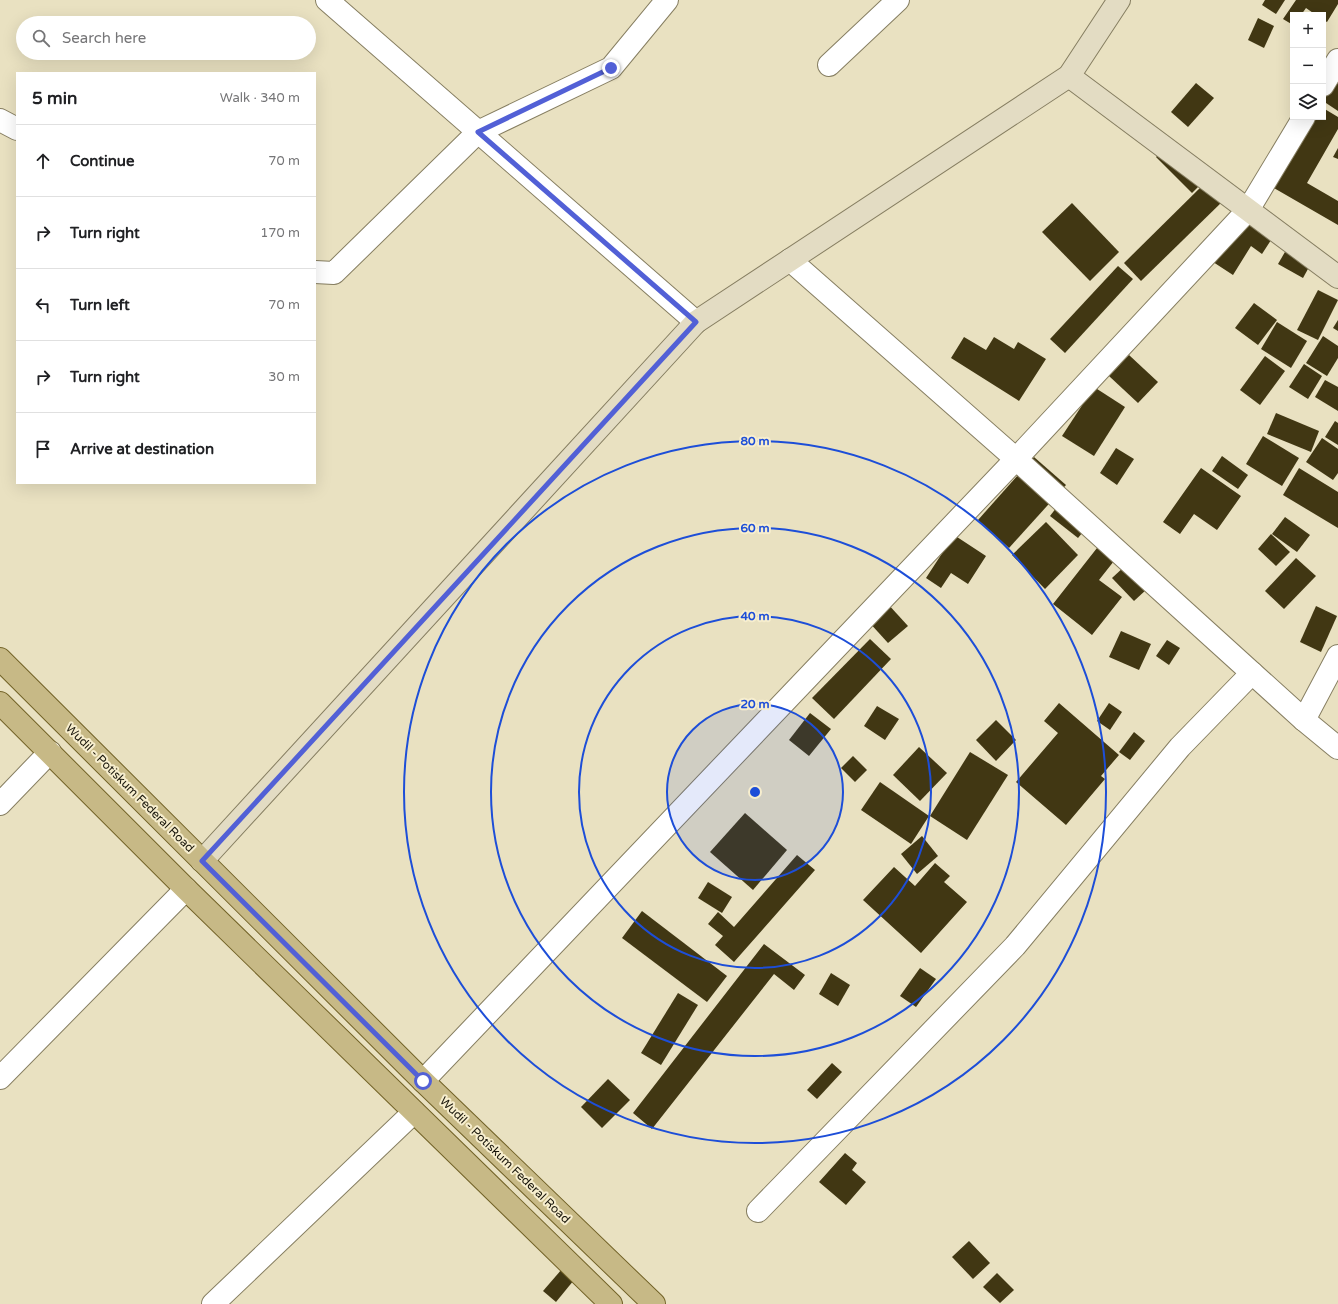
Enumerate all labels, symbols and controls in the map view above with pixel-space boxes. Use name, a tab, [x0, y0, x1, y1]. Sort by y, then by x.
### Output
map controls	[1290, 12, 1326, 120]
button: +	[1290, 12, 1326, 48]
search box	[16, 16, 316, 60]
icon: search	[30, 27, 52, 49]
text: Search here	[62, 29, 146, 47]
button: −	[1290, 48, 1326, 84]
route end	[602, 59, 620, 77]
button: layers	[1290, 84, 1326, 120]
text: 5 min	[32, 88, 77, 109]
text: Walk · 340 m	[220, 90, 300, 106]
icon: ahead	[32, 150, 54, 172]
text: Continue	[70, 152, 134, 170]
text: 70 m	[268, 153, 300, 169]
icon: right	[32, 222, 54, 244]
text: Turn right	[70, 224, 140, 242]
text: 170 m	[260, 225, 300, 241]
icon: left	[32, 294, 54, 316]
text: Turn left	[70, 296, 130, 314]
text: 70 m	[268, 297, 300, 313]
icon: right	[32, 366, 54, 388]
text: Turn right	[70, 368, 140, 386]
text: 30 m	[268, 369, 300, 385]
text: 80 m	[740, 434, 770, 448]
icon: arrive	[32, 438, 54, 460]
text: Arrive at destination	[70, 440, 214, 458]
text: 60 m	[740, 521, 770, 535]
text: 40 m	[740, 609, 770, 623]
text: 20 m	[740, 697, 770, 711]
street label: Wudil - Potiskum Federal Road	[63, 721, 197, 855]
centre of rings	[748, 785, 762, 799]
route start	[414, 1072, 432, 1090]
street label: Wudil - Potiskum Federal Road	[437, 1094, 573, 1226]

